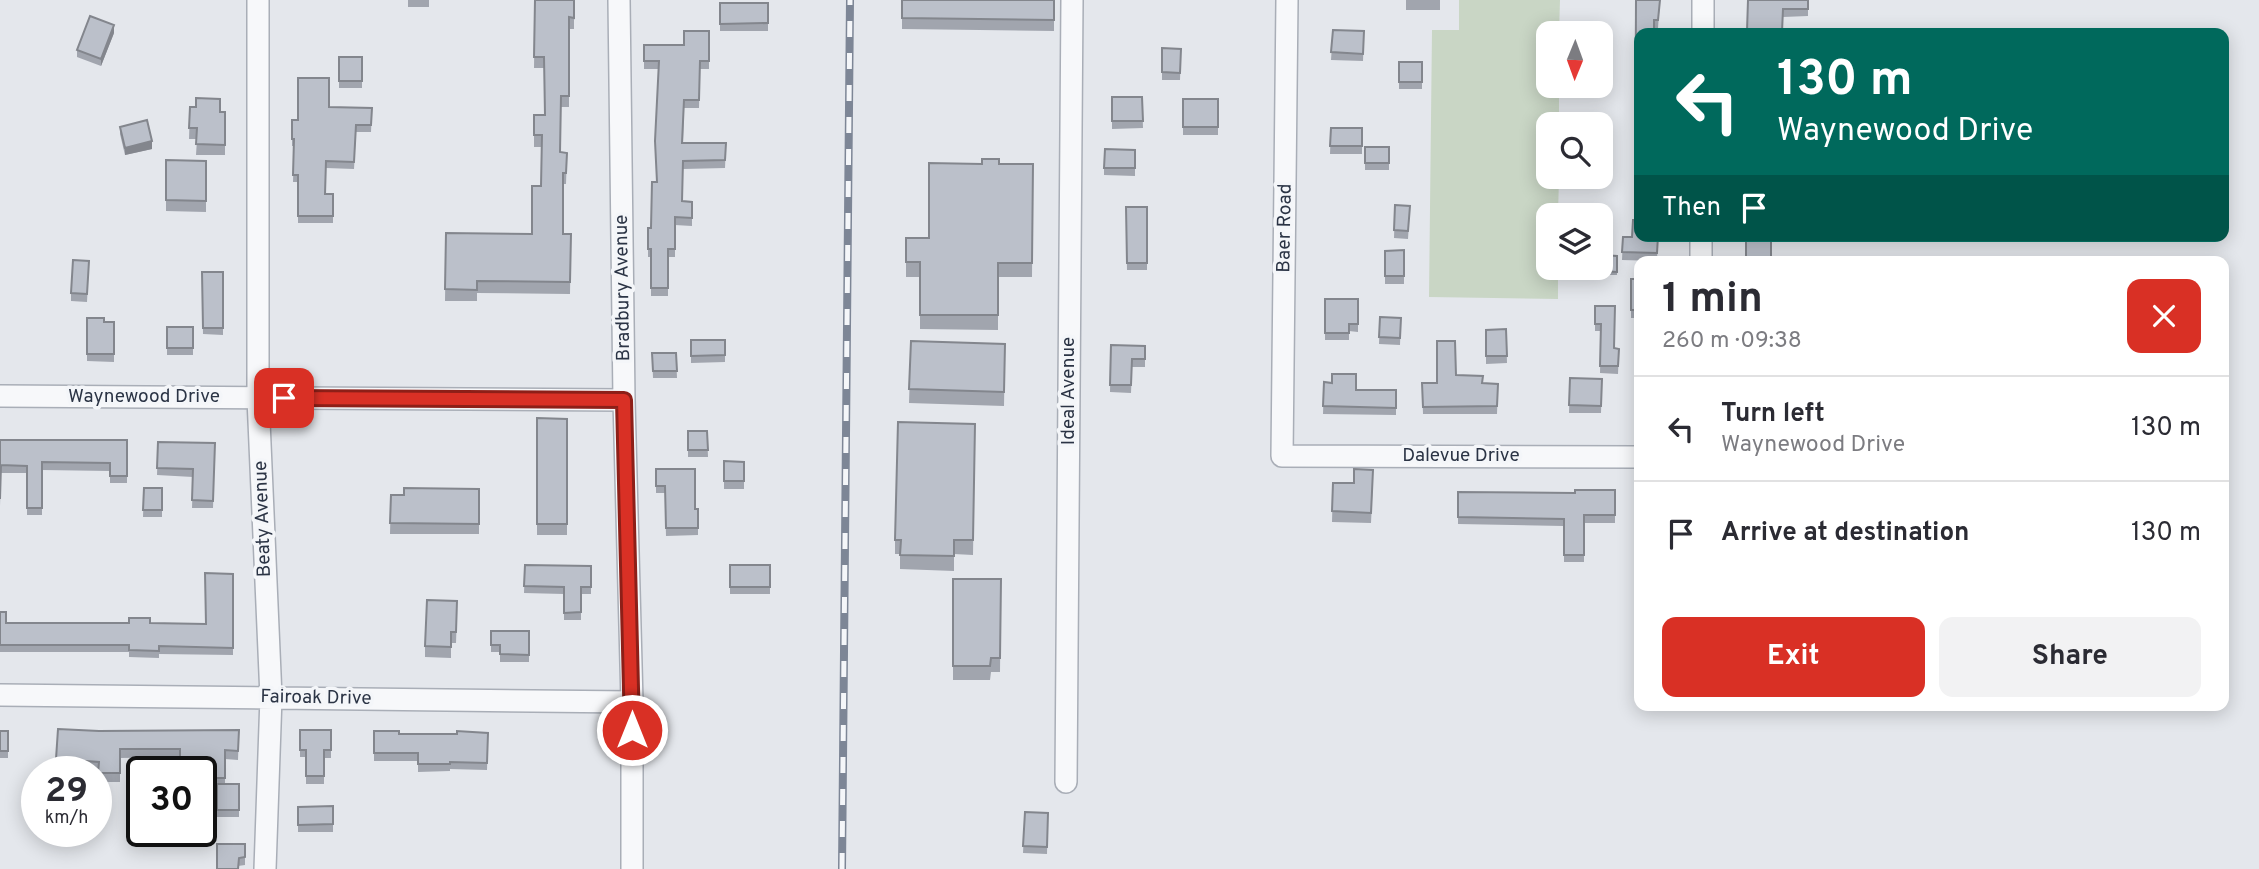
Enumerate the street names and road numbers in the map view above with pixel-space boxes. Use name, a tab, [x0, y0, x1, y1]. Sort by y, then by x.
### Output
street label: Baer Road	[1272, 183, 1298, 273]
street label: Bradbury Avenue	[610, 214, 636, 362]
street label: Ideal Avenue	[1057, 337, 1081, 445]
street label: Waynewood Drive	[68, 385, 220, 409]
street label: Dalevue Drive	[1402, 444, 1520, 468]
street label: Beaty Avenue	[249, 460, 277, 578]
street label: Fairoak Drive	[260, 685, 372, 711]

